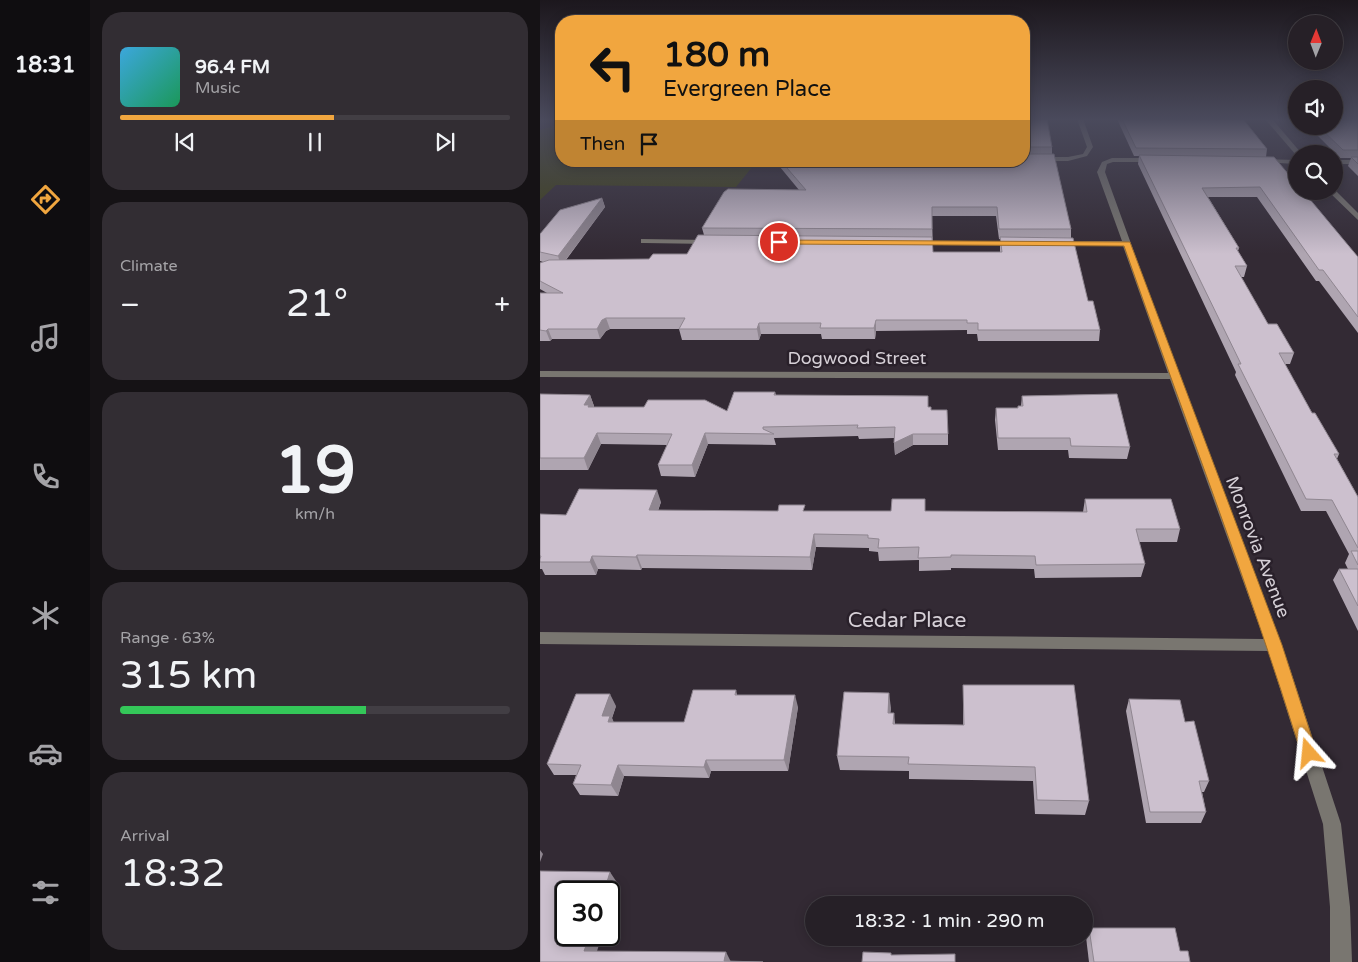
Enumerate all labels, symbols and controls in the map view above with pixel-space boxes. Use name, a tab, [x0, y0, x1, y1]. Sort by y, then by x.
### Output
north arrow	[1288, 15, 1342, 70]
map controls	[1288, 15, 1343, 200]
text: 180 m	[663, 34, 770, 76]
icon: left	[580, 35, 645, 100]
text: 18:31	[15, 52, 75, 78]
text: 96.4 FM	[195, 56, 270, 78]
text: Evergreen Place	[663, 76, 831, 102]
text: Music	[195, 78, 240, 98]
button: sound	[1288, 80, 1343, 135]
icon: previous	[171, 128, 199, 156]
icon: pause	[301, 128, 329, 156]
icon: next	[431, 128, 459, 156]
icon: arrive	[635, 130, 663, 158]
text: Then	[580, 133, 625, 155]
button: search	[1288, 145, 1343, 200]
icon: directions	[28, 182, 63, 217]
pin	[758, 221, 800, 263]
icon: arrive	[765, 228, 793, 256]
text: Climate	[120, 256, 178, 276]
text: 21°	[286, 281, 348, 327]
text: −	[120, 288, 140, 322]
text: +	[494, 288, 510, 322]
icon: music	[28, 320, 63, 355]
street label: Dogwood Street	[788, 347, 927, 369]
text: 19	[274, 432, 356, 511]
icon: phone	[28, 459, 63, 494]
street label: Monrovia Avenue	[1221, 473, 1295, 621]
text: km/h	[295, 504, 335, 524]
icon: climate	[28, 598, 63, 633]
street label: Cedar Place	[848, 608, 966, 633]
text: Range · 63%	[120, 628, 215, 648]
text: 315 km	[120, 653, 257, 699]
position arrow	[1282, 726, 1334, 778]
icon: car	[28, 736, 63, 771]
text: Arrival	[120, 826, 169, 846]
text: 18:32	[120, 851, 225, 897]
icon: filters	[28, 875, 63, 910]
speed limit sign: 30	[555, 881, 620, 946]
text: 18:32 · 1 min · 290 m	[853, 910, 1045, 932]

